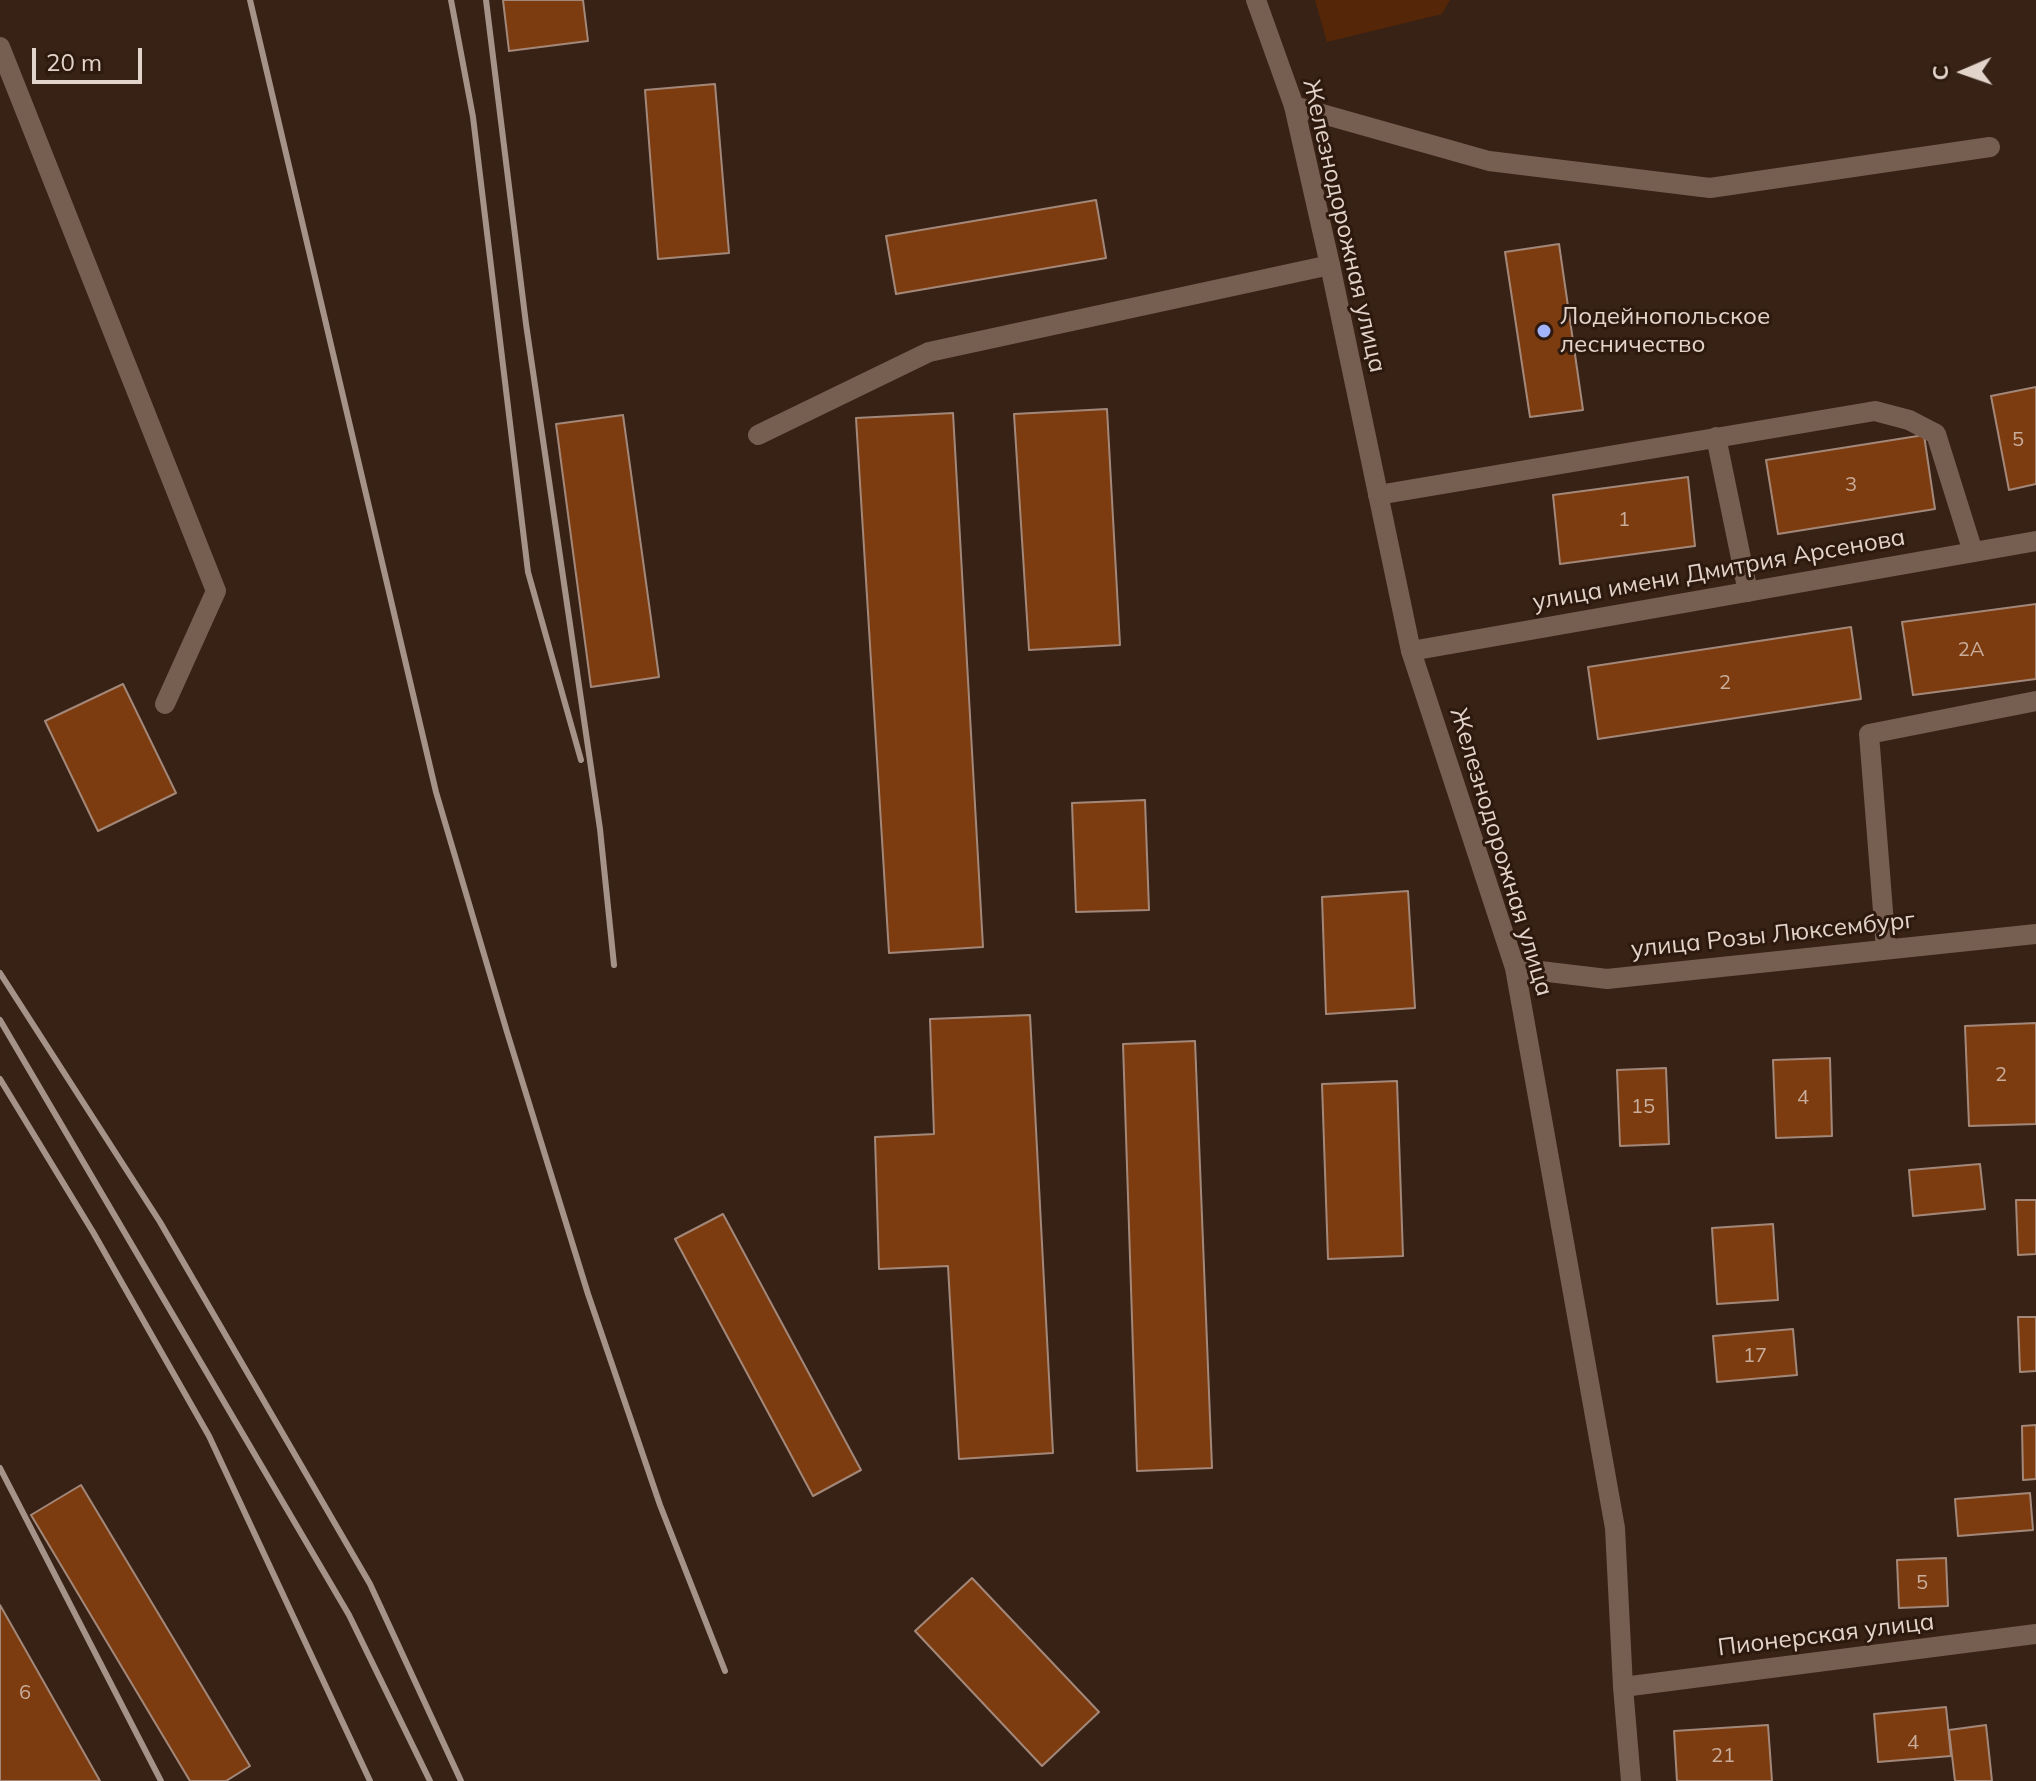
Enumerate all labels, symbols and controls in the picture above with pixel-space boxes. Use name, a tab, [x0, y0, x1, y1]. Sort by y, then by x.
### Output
scale bar	[36, 32, 146, 82]
north arrow	[1924, 32, 2004, 112]
text: 20 m	[46, 47, 102, 77]
text: С	[1926, 65, 1954, 81]
street label: Железнодорожная улица	[1296, 77, 1392, 375]
place label: Лодейнопольское лесничество	[1560, 303, 1770, 359]
marker: Лодейнопольское лесничество	[1535, 322, 1553, 340]
house number: 5	[2012, 428, 2024, 452]
house number: 3	[1845, 473, 1857, 497]
house number: 1	[1618, 508, 1630, 532]
street label: улица имени Дмитрия Арсенова	[1530, 523, 1908, 617]
house number: 2А	[1958, 638, 1984, 662]
house number: 2	[1719, 671, 1731, 695]
street label: Железнодорожная улица	[1443, 704, 1559, 1000]
street label: улица Розы Люксембург	[1630, 906, 1916, 964]
house number: 2	[1995, 1063, 2007, 1087]
house number: 4	[1797, 1086, 1809, 1110]
house number: 15	[1631, 1095, 1655, 1119]
house number: 17	[1743, 1344, 1767, 1368]
house number: 5	[1916, 1571, 1928, 1595]
street label: Пионерская улица	[1716, 1607, 1936, 1663]
house number: 6	[19, 1681, 31, 1705]
house number: 4	[1907, 1731, 1919, 1755]
house number: 21	[1711, 1744, 1735, 1768]

